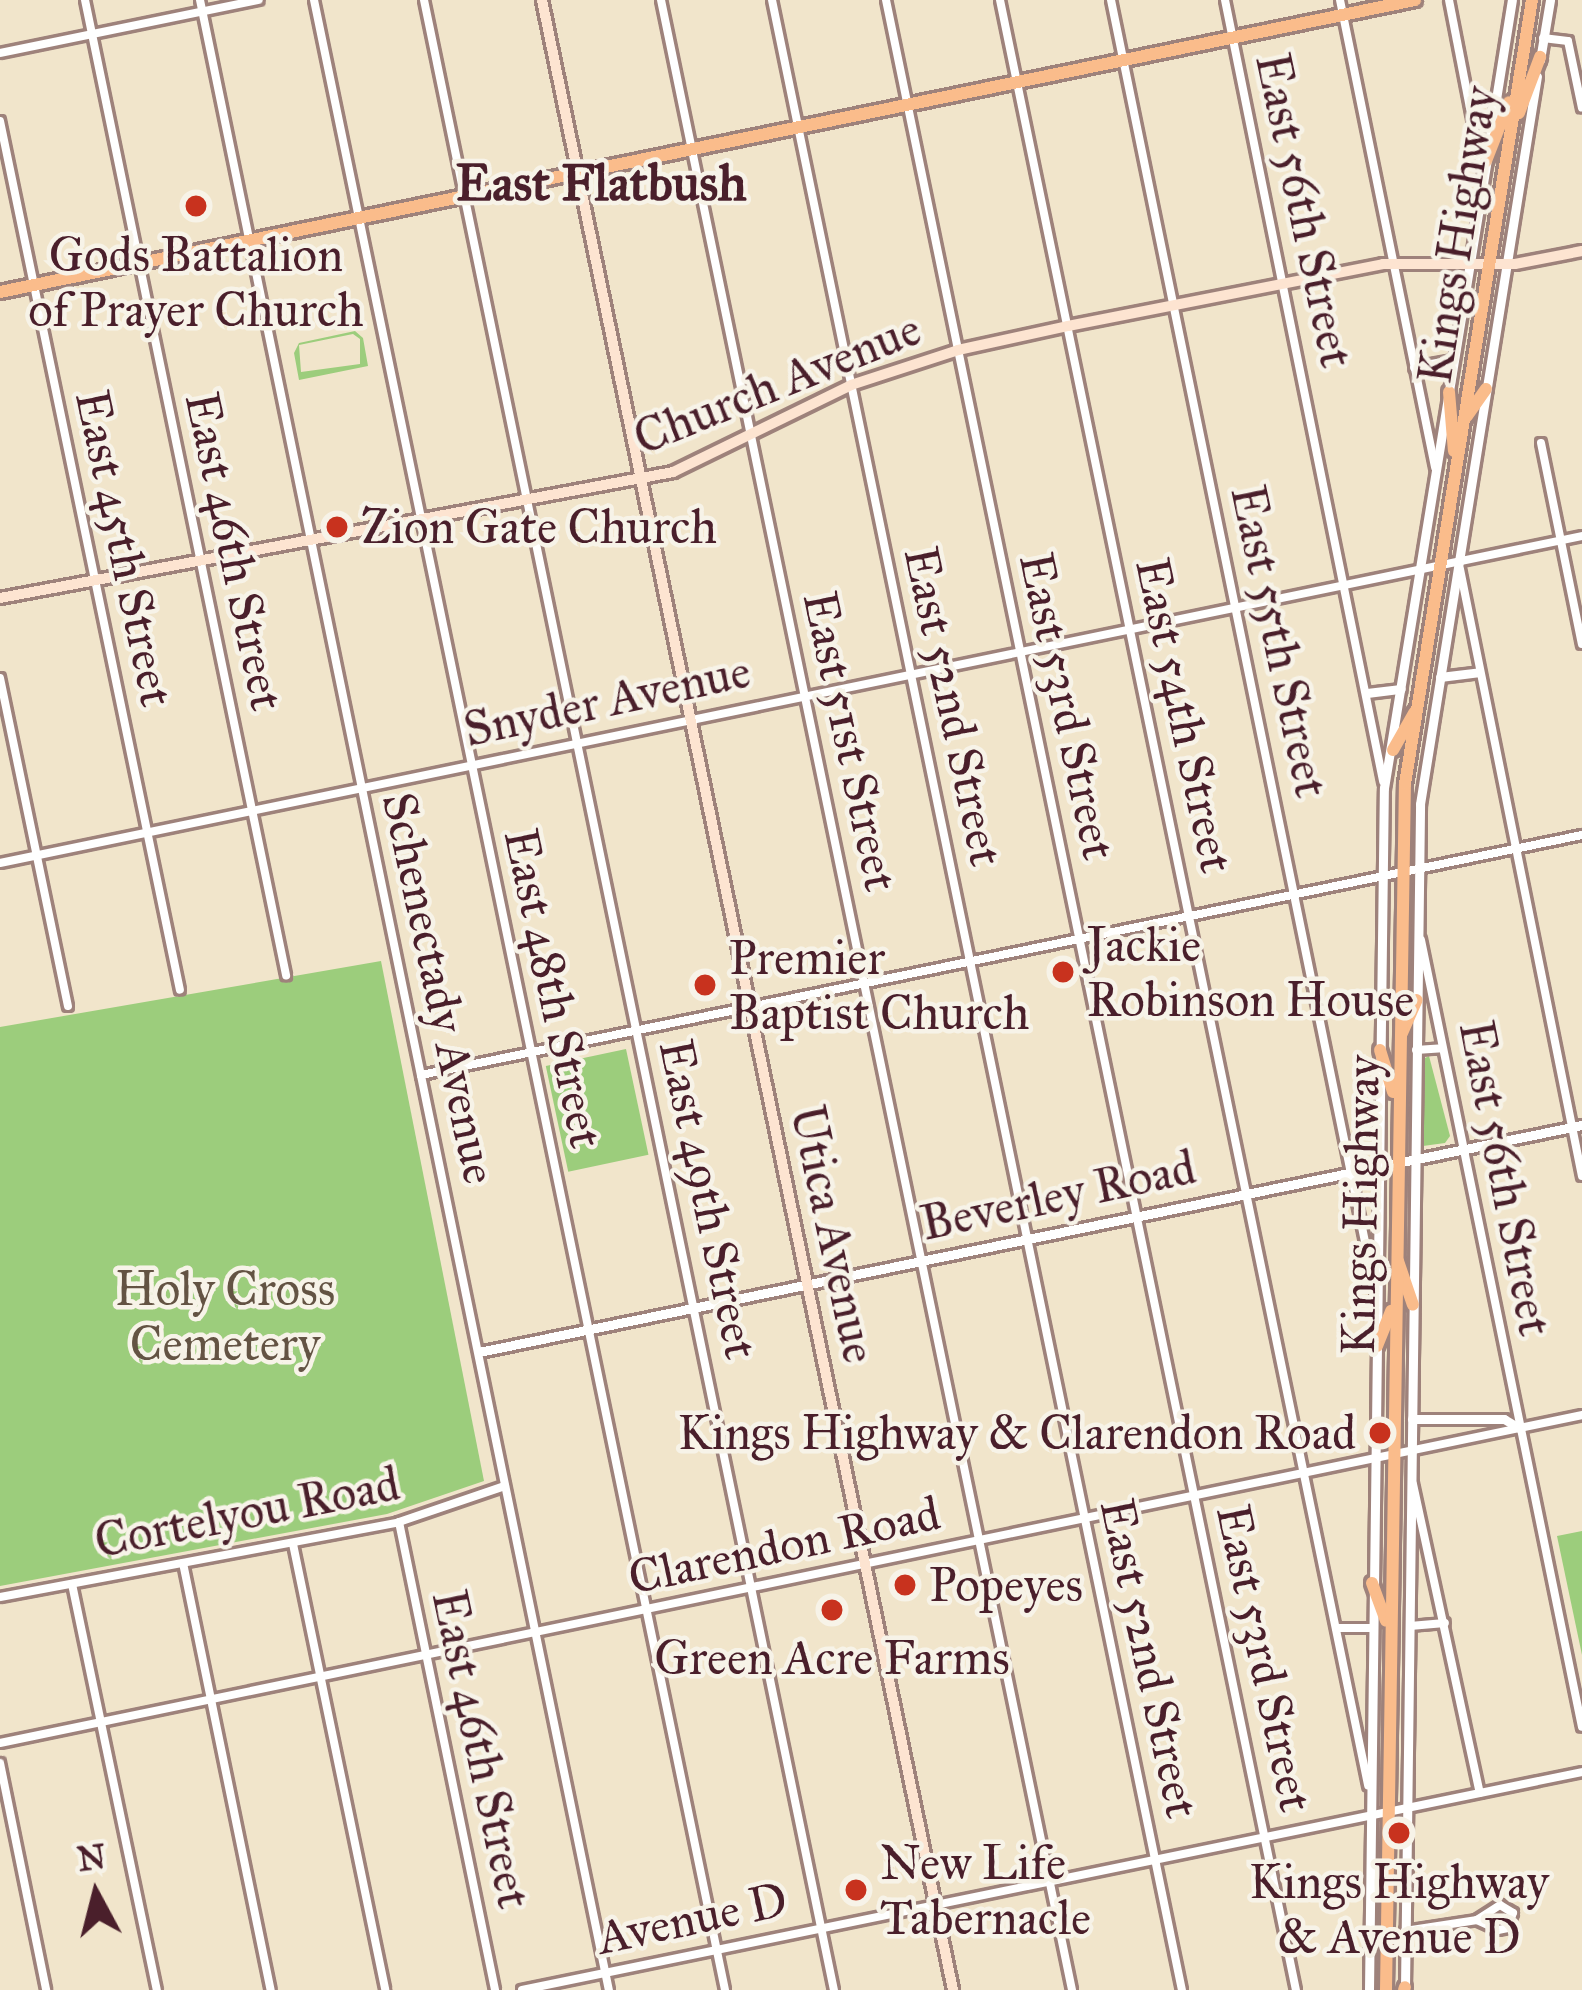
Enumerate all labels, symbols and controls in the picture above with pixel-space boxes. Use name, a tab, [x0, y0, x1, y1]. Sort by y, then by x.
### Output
street label: East 56th Street	[1244, 48, 1366, 372]
street label: Kings Highway	[1405, 82, 1509, 388]
district label: East Flatbush	[455, 152, 747, 214]
marker: Gods Battalion of Prayer Church	[183, 193, 209, 219]
place label: Gods Battalion of Prayer Church	[28, 225, 364, 338]
street label: Church Avenue	[625, 299, 929, 467]
street label: East 45th Street	[63, 385, 187, 711]
street label: East 46th Street	[173, 387, 297, 715]
street label: East 55th Street	[1219, 480, 1341, 802]
place label: Zion Gate Church	[361, 498, 717, 556]
marker: Zion Gate Church	[324, 514, 350, 540]
street label: East 52nd Street	[892, 541, 1016, 871]
street label: East 53rd Street	[1007, 547, 1129, 865]
street label: East 54th Street	[1124, 552, 1246, 878]
street label: East 51st Street	[791, 586, 911, 896]
street label: Snyder Avenue	[459, 642, 755, 758]
street label: Schenectady Avenue	[370, 787, 510, 1189]
street label: East 48th Street	[492, 823, 616, 1153]
place label: Jackie Robinson House	[1087, 915, 1414, 1028]
place label: Premier Baptist Church	[729, 928, 1029, 1041]
marker: Jackie Robinson House	[1050, 959, 1076, 985]
marker: Premier Baptist Church	[692, 972, 718, 998]
street label: East 56th Street	[1447, 1016, 1565, 1340]
street label: East 49th Street	[647, 1034, 771, 1364]
street label: Kings Highway	[1329, 1054, 1391, 1356]
street label: Utica Avenue	[779, 1100, 889, 1368]
street label: Beverley Road	[915, 1138, 1201, 1252]
park label: Holy Cross Cemetery	[115, 1259, 335, 1372]
place label: Kings Highway & Clarendon Road	[678, 1404, 1356, 1462]
marker: Kings Highway & Clarendon Road	[1367, 1420, 1393, 1446]
street label: Cortelyou Road	[90, 1454, 404, 1570]
street label: Clarendon Road	[623, 1484, 945, 1606]
street label: East 52nd Street	[1088, 1493, 1212, 1823]
street label: East 53rd Street	[1204, 1499, 1326, 1817]
place label: Popeyes	[929, 1556, 1083, 1614]
marker: Popeyes	[892, 1572, 918, 1598]
street label: East 46th Street	[420, 1585, 544, 1913]
marker: Green Acre Farms	[819, 1597, 845, 1623]
place label: Green Acre Farms	[654, 1629, 1010, 1687]
marker: Kings Highway & Avenue D	[1386, 1820, 1412, 1846]
place label: New Life Tabernacle	[880, 1833, 1091, 1946]
north arrow	[36, 1834, 156, 1954]
text: N	[75, 1837, 108, 1880]
place label: Kings Highway & Avenue D	[1249, 1852, 1549, 1965]
street label: Avenue D	[592, 1870, 792, 1966]
marker: New Life Tabernacle	[843, 1877, 869, 1903]

